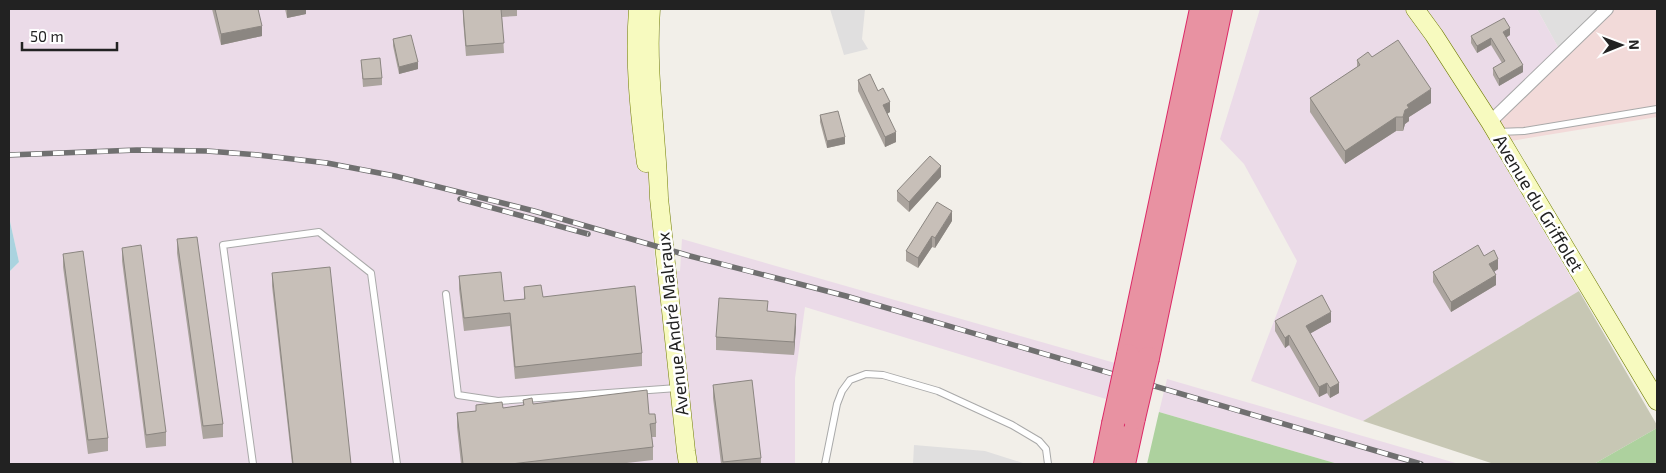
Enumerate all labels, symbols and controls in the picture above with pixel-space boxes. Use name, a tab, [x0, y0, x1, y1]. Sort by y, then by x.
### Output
scale bar	[22, 20, 118, 52]
north arrow	[1596, 20, 1646, 70]
text: 50 m	[30, 27, 64, 45]
text: N	[1626, 40, 1643, 50]
street label: Avenue du Griffolet	[1489, 130, 1589, 276]
street label: Avenue André Malraux	[651, 231, 693, 417]

